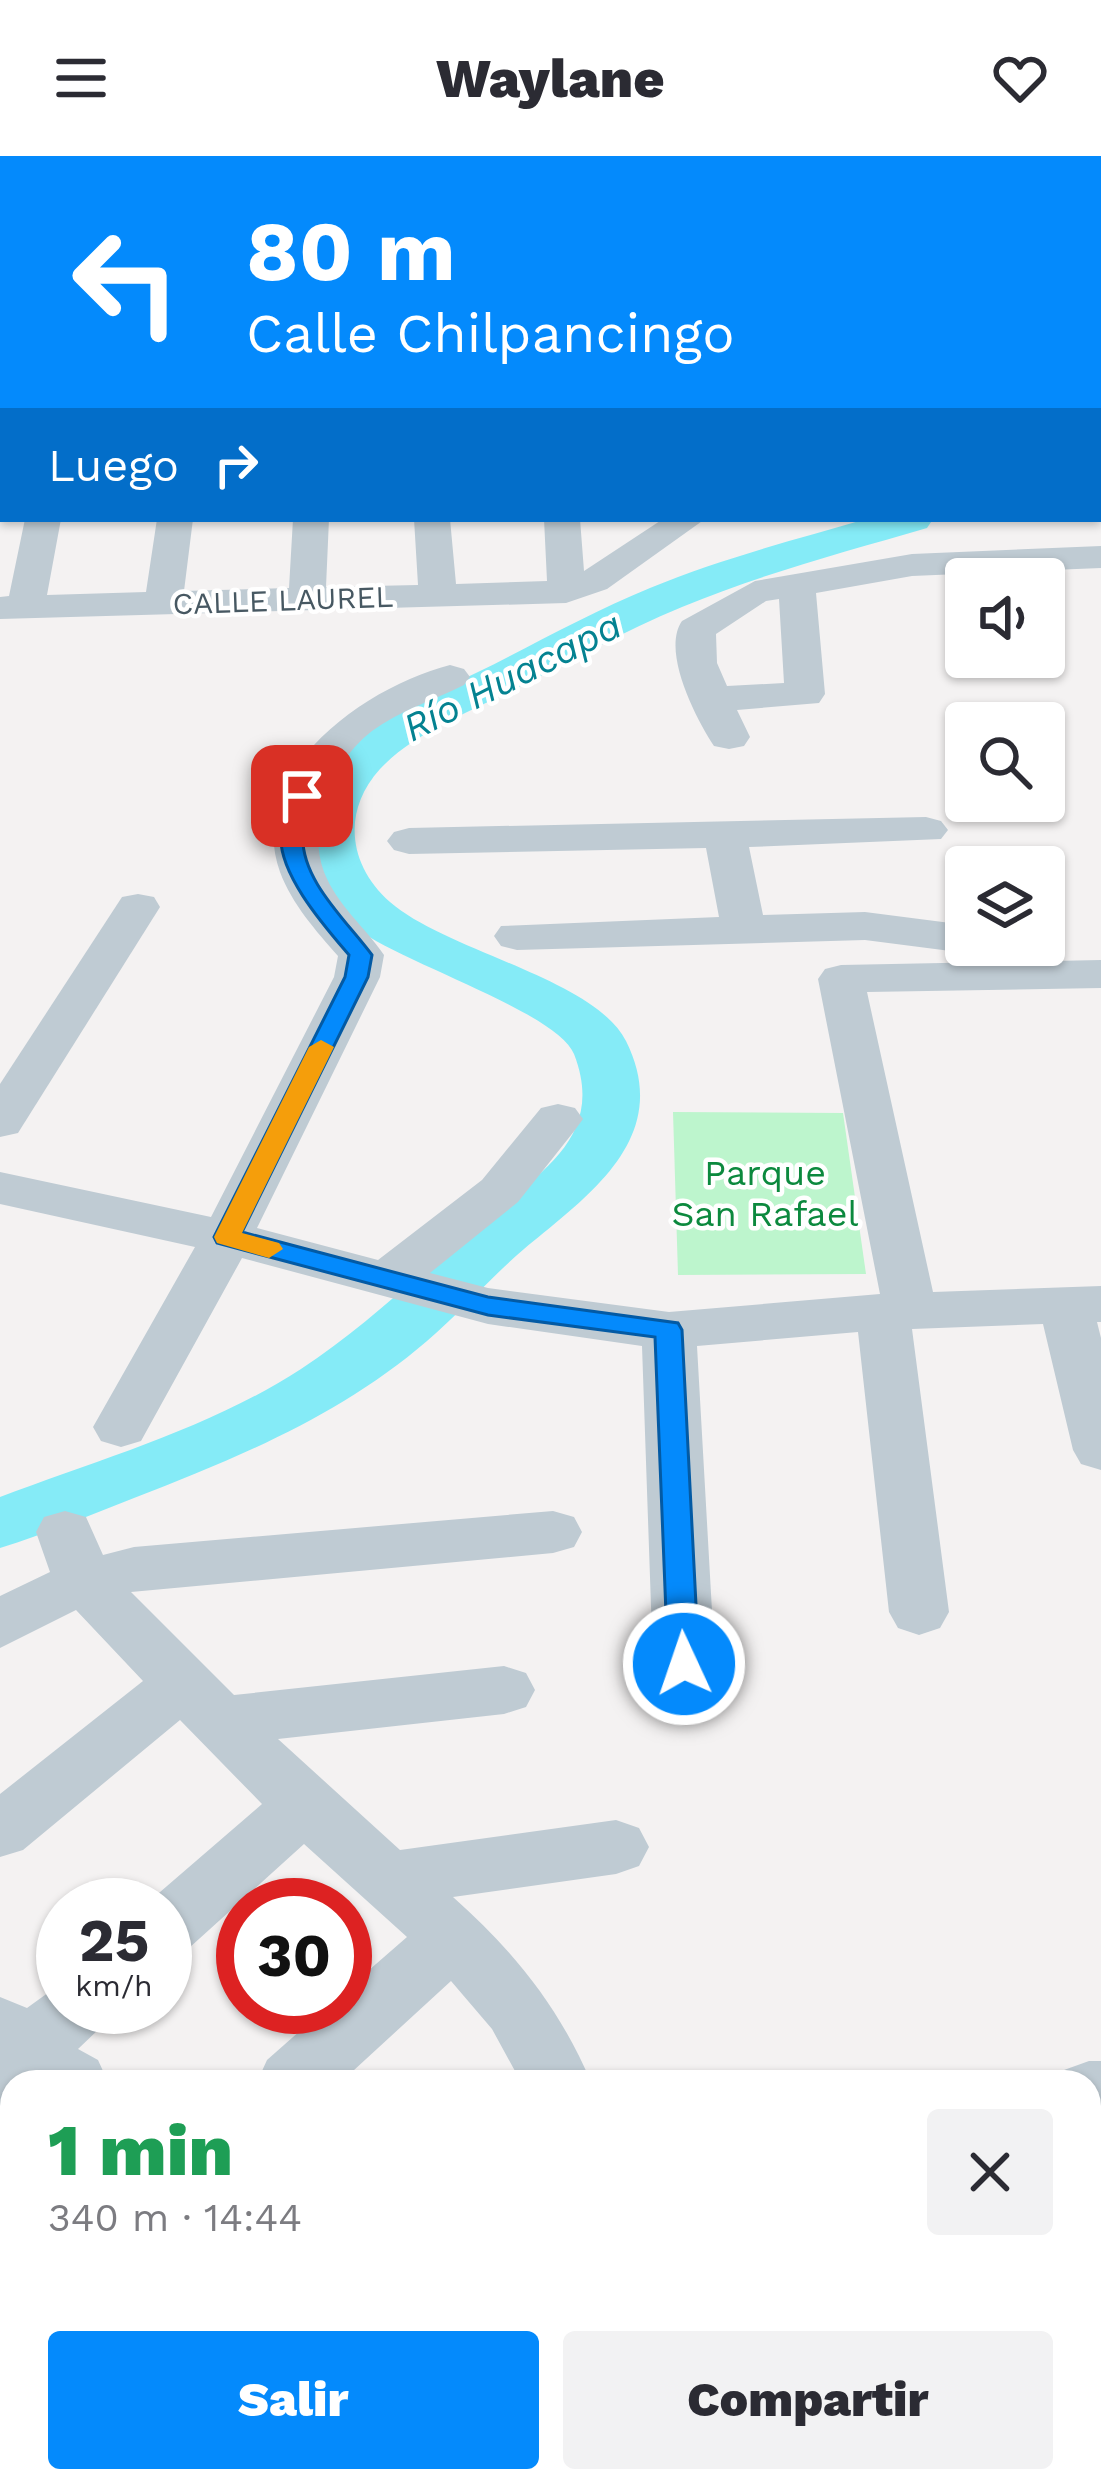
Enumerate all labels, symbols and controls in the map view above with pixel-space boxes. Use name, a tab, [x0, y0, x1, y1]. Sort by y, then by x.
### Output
icon: menu	[48, 45, 114, 111]
icon: heart	[987, 45, 1053, 111]
text: Waylane	[436, 47, 665, 110]
text: 80 m	[246, 202, 456, 300]
icon: left	[48, 204, 204, 360]
text: Calle Chilpancingo	[246, 302, 735, 365]
icon: right	[203, 432, 269, 498]
text: Luego	[48, 439, 179, 492]
map controls	[945, 558, 1065, 966]
button: sound	[945, 558, 1065, 678]
street label: CALLE LAUREL	[172, 579, 394, 621]
water label: Río Huacapa	[395, 602, 629, 750]
button: search	[945, 702, 1065, 822]
pin	[251, 745, 353, 847]
icon: arrive	[269, 763, 335, 829]
button: layers	[945, 846, 1065, 966]
park label: Parque San Rafael	[671, 1152, 859, 1235]
position arrow	[621, 1601, 747, 1727]
speed limit sign: 30	[216, 1878, 372, 2034]
text: 25	[79, 1905, 149, 1976]
text: km/h	[75, 1968, 153, 2003]
text: 1 min	[48, 2108, 233, 2192]
button: close	[927, 2109, 1053, 2235]
text: 340 m · 14:44	[48, 2195, 302, 2240]
button: Salir	[48, 2331, 539, 2469]
button: Compartir	[563, 2331, 1053, 2469]

